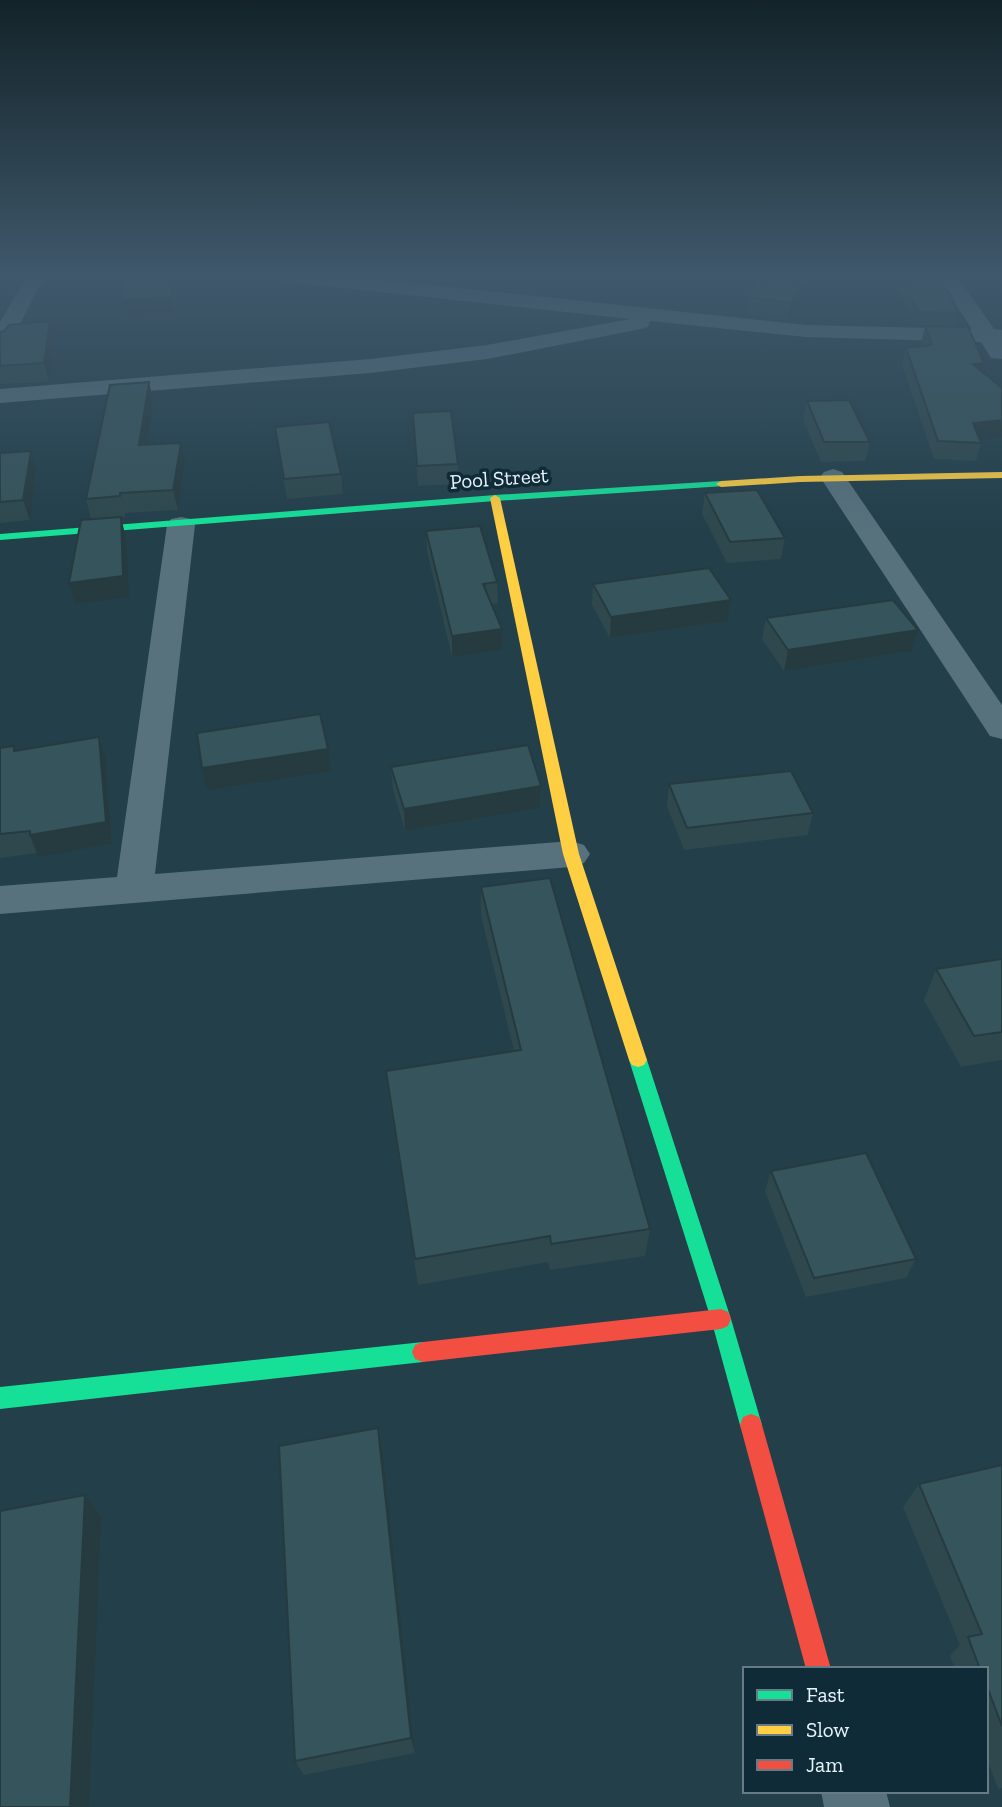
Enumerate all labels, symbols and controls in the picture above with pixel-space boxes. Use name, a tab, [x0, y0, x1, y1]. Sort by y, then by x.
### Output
street label: Pool Street	[449, 462, 549, 494]
legend	[743, 1667, 988, 1793]
text: Fast	[806, 1682, 845, 1707]
text: Slow	[806, 1717, 849, 1742]
text: Jam	[806, 1752, 843, 1777]

